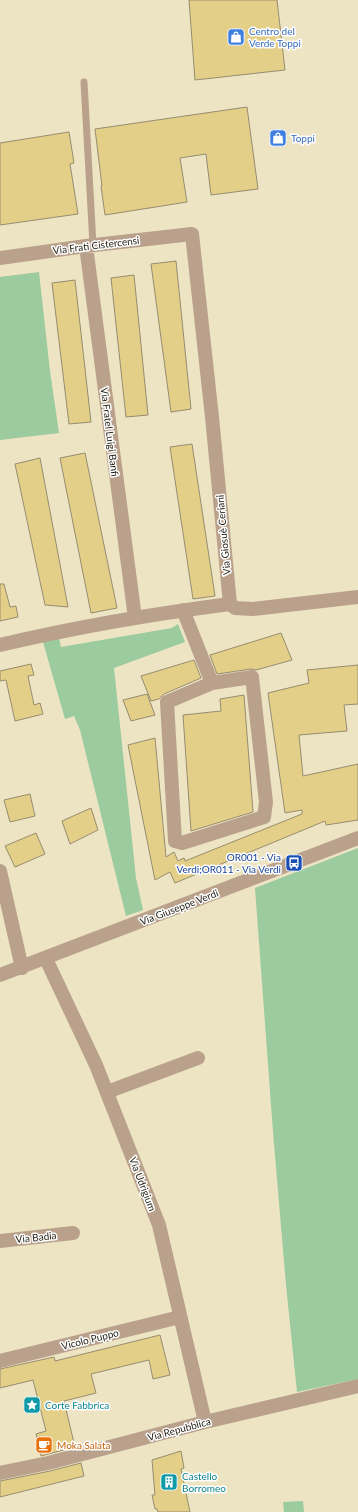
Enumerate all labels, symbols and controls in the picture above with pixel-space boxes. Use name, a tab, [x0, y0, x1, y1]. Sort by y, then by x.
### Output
place label: Centro del Verde Toppi	[249, 25, 301, 49]
shop icon: Centro del Verde Toppi	[226, 27, 246, 47]
shop icon: Toppi	[268, 128, 288, 148]
place label: Toppi	[291, 132, 315, 144]
street label: Via Frati Cistercensi	[52, 234, 140, 256]
street label: Via Fratel Luigi Banfi	[99, 387, 121, 477]
street label: Via Giosuè Ceriani	[214, 494, 232, 576]
place label: OR001 - Via Verdi;OR011 - Via Verdi	[176, 851, 281, 875]
bus stop icon: OR001 - Via Verdi;OR011 - Via Verdi	[284, 853, 304, 873]
street label: Via Giuseppe Verdi	[138, 887, 220, 927]
street label: Via Udrigium	[127, 1155, 159, 1213]
street label: Via Badia	[15, 1229, 57, 1245]
street label: Vicolo Puppo	[60, 1326, 120, 1352]
place icon: Corte Fabbrica	[22, 1395, 42, 1415]
place label: Corte Fabbrica	[45, 1399, 109, 1411]
street label: Via Repubblica	[146, 1415, 212, 1443]
cafe icon: Moka Salata	[34, 1435, 54, 1455]
place label: Moka Salata	[57, 1439, 111, 1451]
place label: Castello Borromeo	[182, 1470, 226, 1494]
building icon: Castello Borromeo	[159, 1472, 179, 1492]

